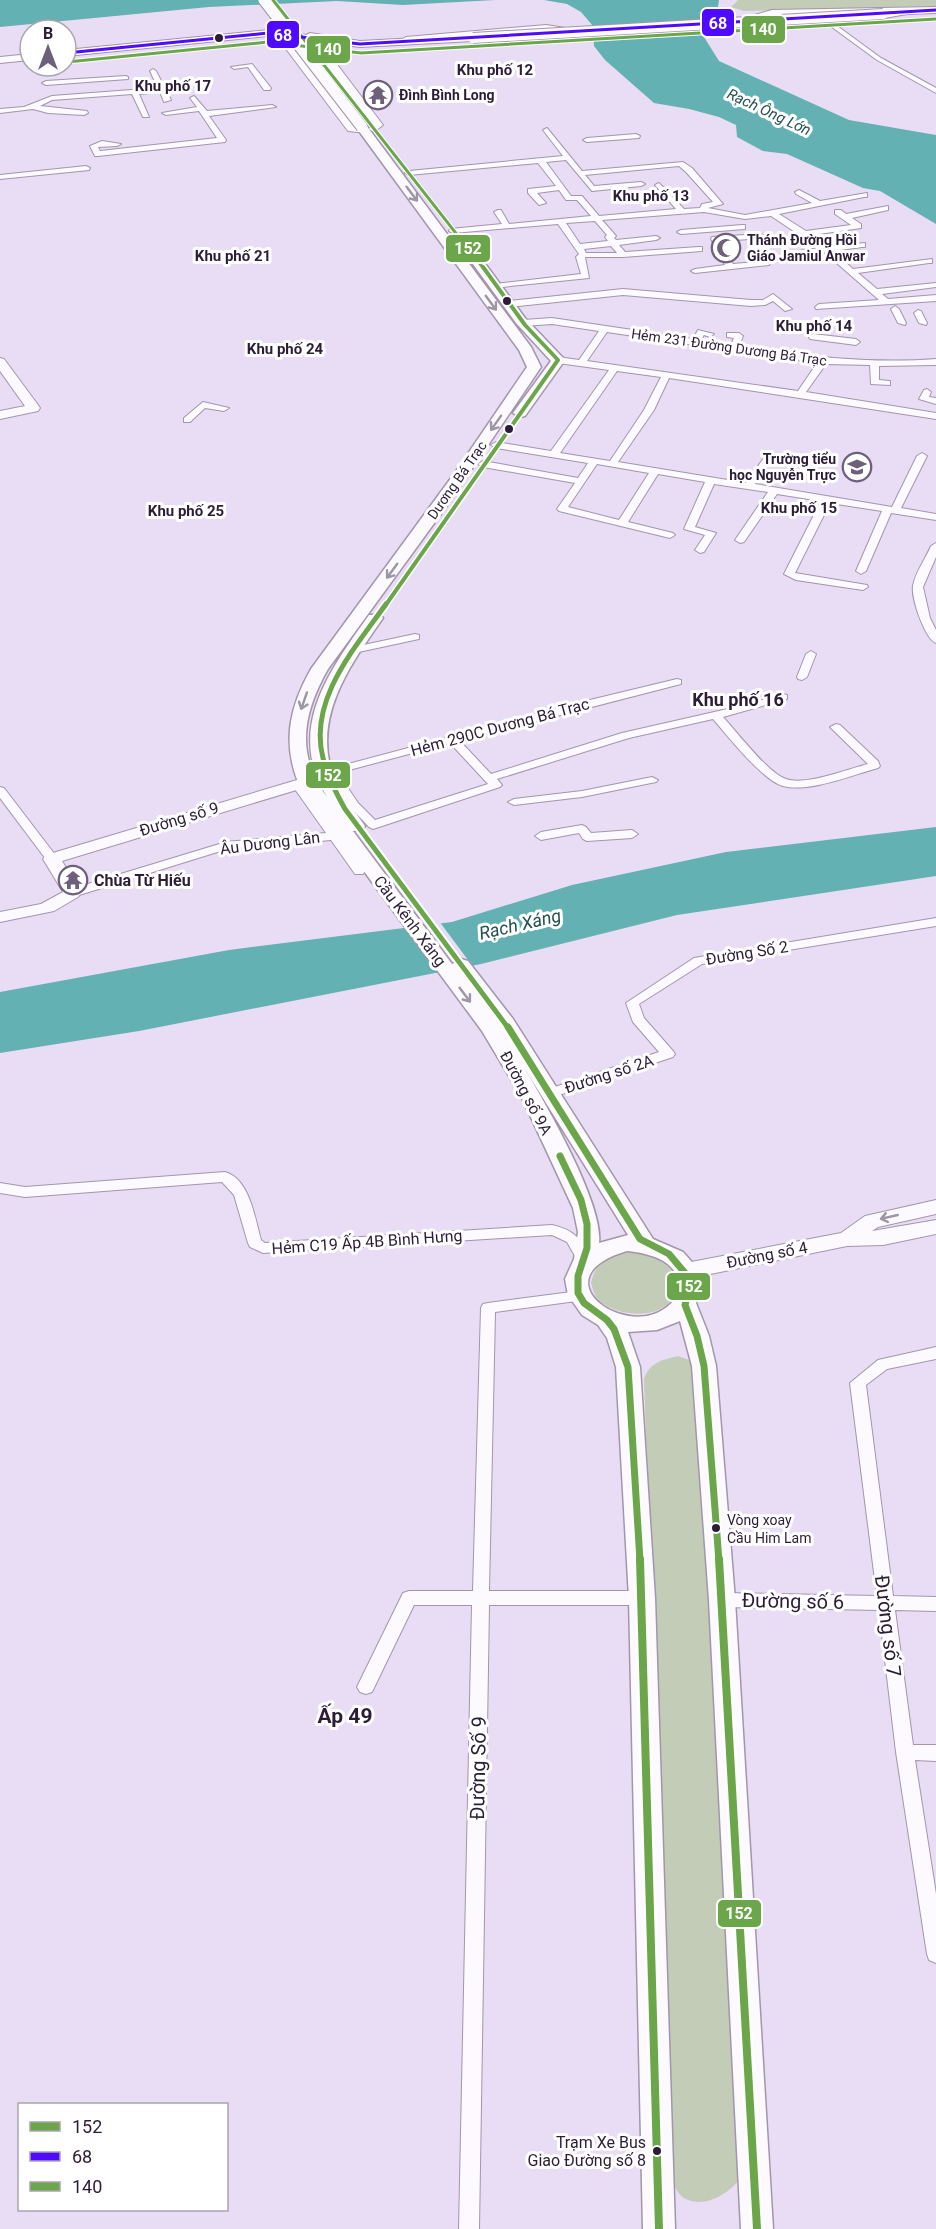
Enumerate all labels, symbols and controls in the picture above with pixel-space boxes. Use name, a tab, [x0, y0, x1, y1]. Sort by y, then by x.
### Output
line badge: 68	[701, 8, 735, 37]
text: 68	[709, 14, 727, 33]
line badge: 140	[741, 15, 786, 44]
north arrow	[18, 18, 78, 78]
line badge: 68	[266, 20, 300, 49]
text: 140	[749, 20, 777, 39]
text: B	[43, 24, 53, 43]
text: 68	[274, 26, 292, 45]
unlabelled marker	[213, 32, 225, 44]
line badge: 140	[306, 35, 351, 64]
text: 140	[314, 40, 342, 59]
district label: Khu phố 12	[457, 61, 534, 79]
district label: Khu phố 17	[135, 77, 211, 95]
temple icon: Đình Bình Long	[362, 79, 394, 111]
water label: Rạch Ông Lớn	[724, 85, 814, 139]
place label: Đình Bình Long	[399, 87, 495, 103]
one-way arrow	[405, 186, 418, 202]
district label: Khu phố 13	[613, 187, 689, 205]
mosque icon: Thánh Đường Hồi Giáo Jamiul Anwar	[710, 232, 742, 264]
place label: Thánh Đường Hồi Giáo Jamiul Anwar	[747, 232, 865, 264]
line badge: 152	[445, 234, 491, 263]
text: 152	[454, 239, 482, 258]
district label: Khu phố 21	[195, 247, 271, 265]
one-way arrow	[485, 295, 497, 311]
unlabelled marker	[501, 295, 513, 307]
district label: Khu phố 14	[776, 317, 853, 335]
street label: Hẻm 231 Đường Dương Bá Trạc	[630, 325, 828, 369]
district label: Khu phố 24	[247, 340, 324, 358]
one-way arrow	[490, 415, 502, 431]
unlabelled marker	[503, 423, 515, 435]
street label: Dương Bá Trạc	[424, 438, 490, 522]
place label: Trường tiểu học Nguyễn Trực	[729, 451, 836, 483]
school or university icon: Trường tiểu học Nguyễn Trực	[841, 451, 873, 483]
district label: Khu phố 15	[761, 499, 837, 517]
district label: Khu phố 25	[148, 502, 224, 520]
one-way arrow	[386, 562, 398, 578]
district label: Khu phố 16	[692, 689, 784, 710]
one-way arrow	[298, 692, 309, 710]
street label: Hẻm 290C Dương Bá Trạc	[409, 694, 591, 760]
line badge: 152	[305, 761, 351, 789]
text: 152	[314, 766, 342, 785]
street label: Đường số 9	[137, 798, 221, 840]
street label: Âu Dương Lân	[219, 827, 321, 859]
temple icon: Chùa Từ Hiếu	[57, 864, 89, 896]
place label: Chùa Từ Hiếu	[94, 871, 191, 890]
street label: Cầu Kênh Xáng	[370, 872, 450, 970]
water label: Rạch Xáng	[477, 904, 563, 944]
street label: Đường Số 2	[704, 937, 790, 969]
one-way arrow	[459, 986, 472, 1002]
street label: Đường số 9A	[496, 1048, 556, 1139]
street label: Đường số 2A	[562, 1051, 656, 1097]
one-way arrow	[880, 1212, 899, 1224]
street label: Hẻm C19 Ấp 4B Bình Hưng	[271, 1225, 463, 1258]
street label: Đường số 4	[725, 1238, 809, 1272]
line badge: 152	[666, 1272, 711, 1301]
text: 152	[675, 1277, 703, 1296]
place label: Vòng xoay Cầu Him Lam	[727, 1512, 812, 1546]
marker: Vòng xoay Cầu Him Lam	[710, 1522, 722, 1534]
street label: Đường số 7	[870, 1574, 906, 1678]
street label: Đường số 6	[742, 1588, 844, 1614]
district label: Ấp 49	[318, 1703, 372, 1728]
street label: Đường Số 9	[465, 1716, 491, 1820]
line badge: 152	[717, 1899, 762, 1928]
text: 152	[725, 1904, 753, 1923]
legend	[18, 2103, 228, 2211]
text: 152	[72, 2116, 102, 2137]
place label: Trạm Xe Bus Giao Đường số 8	[528, 2133, 646, 2170]
marker: Trạm Xe Bus Giao Đường số 8	[651, 2145, 663, 2157]
text: 68	[72, 2146, 92, 2167]
text: 140	[72, 2176, 102, 2197]

